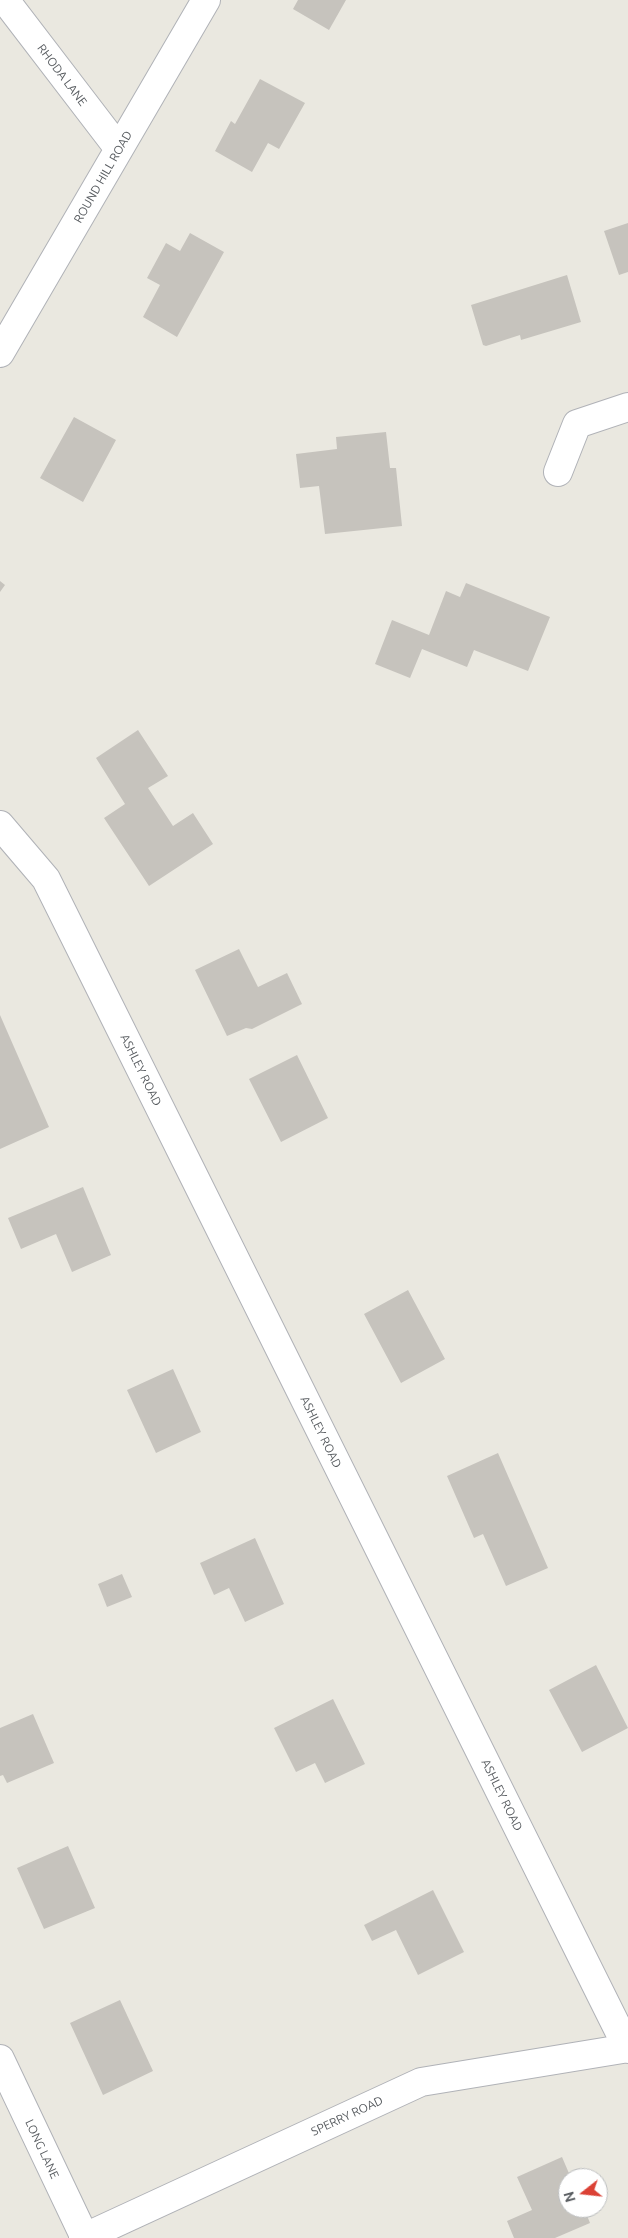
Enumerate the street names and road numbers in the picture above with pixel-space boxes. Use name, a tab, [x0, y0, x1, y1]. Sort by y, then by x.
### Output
street label: RHODA LANE	[34, 41, 90, 109]
street label: ROUND HILL ROAD	[71, 128, 135, 226]
street label: ASHLEY ROAD	[117, 1032, 165, 1108]
street label: ASHLEY ROAD	[297, 1394, 345, 1470]
street label: ASHLEY ROAD	[478, 1757, 526, 1833]
street label: SPERRY ROAD	[309, 2093, 385, 2139]
street label: LONG LANE	[22, 2117, 62, 2181]

